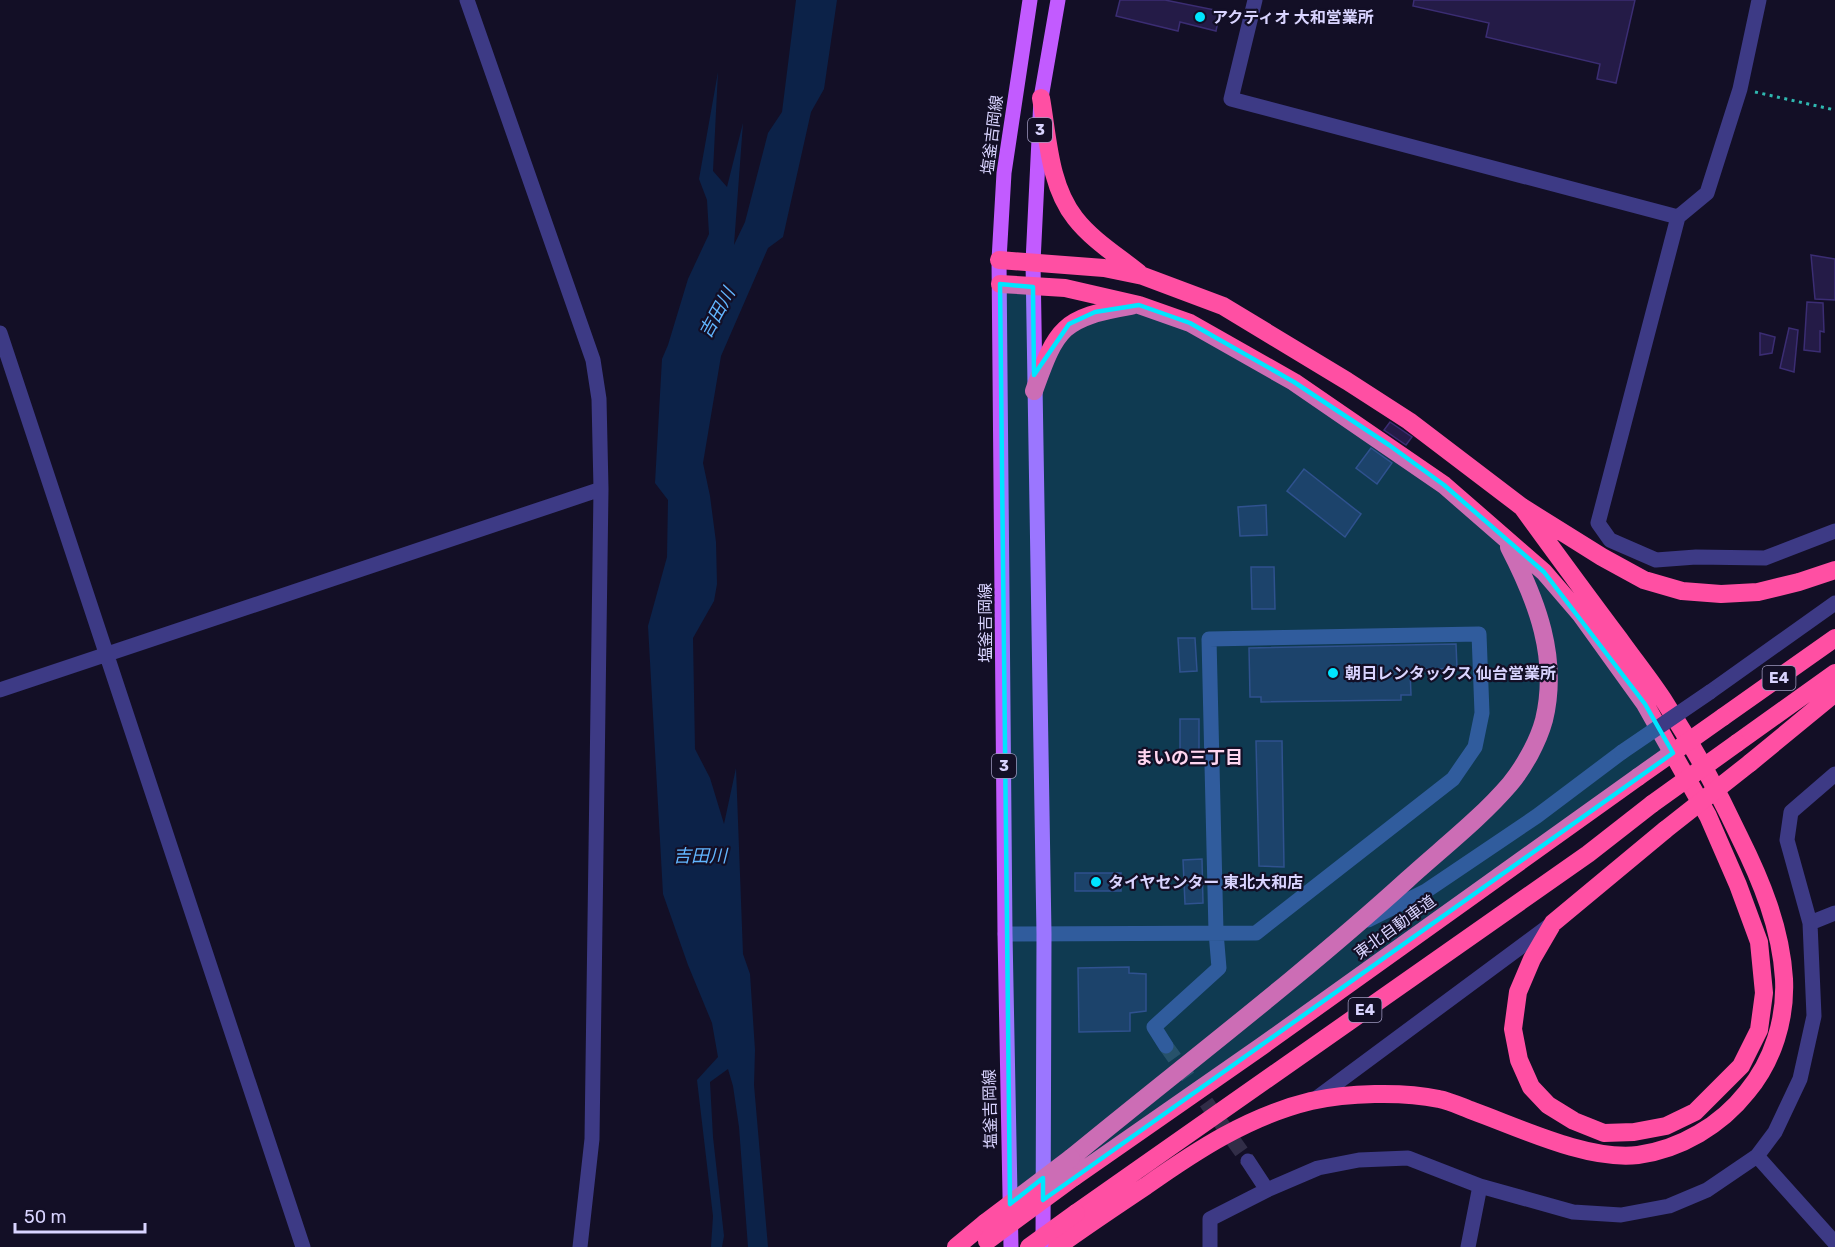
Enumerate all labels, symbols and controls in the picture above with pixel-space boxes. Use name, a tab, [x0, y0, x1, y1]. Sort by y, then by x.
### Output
place label: アクティオ 大和営業所	[1212, 8, 1374, 27]
marker: アクティオ 大和営業所	[1193, 10, 1207, 24]
street label: 塩釜吉岡線	[978, 94, 1006, 176]
road number: 3	[1028, 118, 1052, 142]
water label: 吉田川	[694, 282, 741, 342]
street label: 塩釜吉岡線	[976, 583, 995, 663]
place label: 朝日レンタックス 仙台営業所	[1345, 664, 1556, 683]
marker: 朝日レンタックス 仙台営業所	[1326, 666, 1340, 680]
road number: E4	[1762, 666, 1796, 690]
district label: まいの三丁目	[1135, 747, 1243, 769]
road number: 3	[992, 754, 1016, 778]
water label: 吉田川	[673, 845, 729, 867]
place label: タイヤセンター 東北大和店	[1108, 873, 1303, 892]
marker: タイヤセンター 東北大和店	[1089, 875, 1103, 889]
street label: 東北自動車道	[1351, 891, 1439, 963]
road number: E4	[1348, 998, 1382, 1022]
street label: 塩釜吉岡線	[980, 1069, 1000, 1149]
scale bar	[15, 1196, 146, 1234]
text: 50 m	[24, 1206, 67, 1228]

